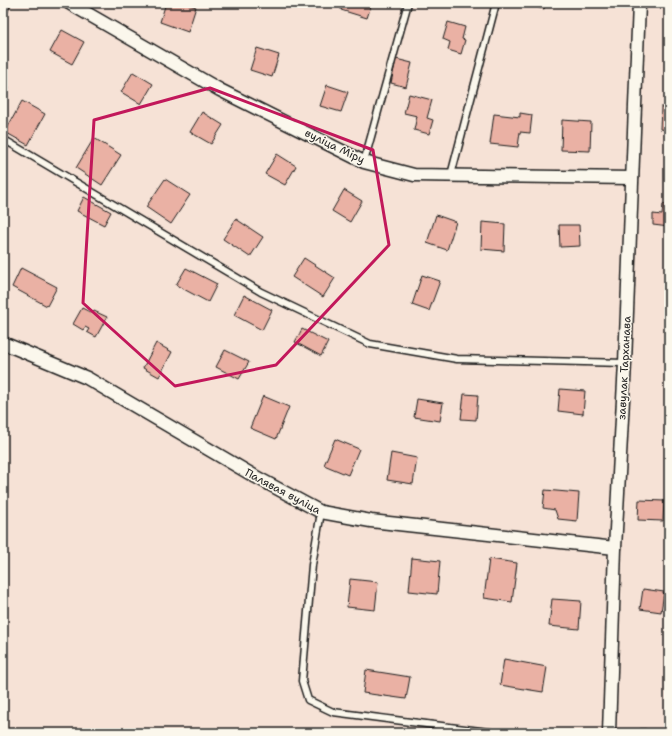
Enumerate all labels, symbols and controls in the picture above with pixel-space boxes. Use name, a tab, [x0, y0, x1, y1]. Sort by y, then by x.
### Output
street label: вуліца Міру	[302, 125, 367, 167]
street label: завулак Тарханава	[614, 316, 635, 420]
street label: Палявая вуліца	[242, 465, 323, 518]

